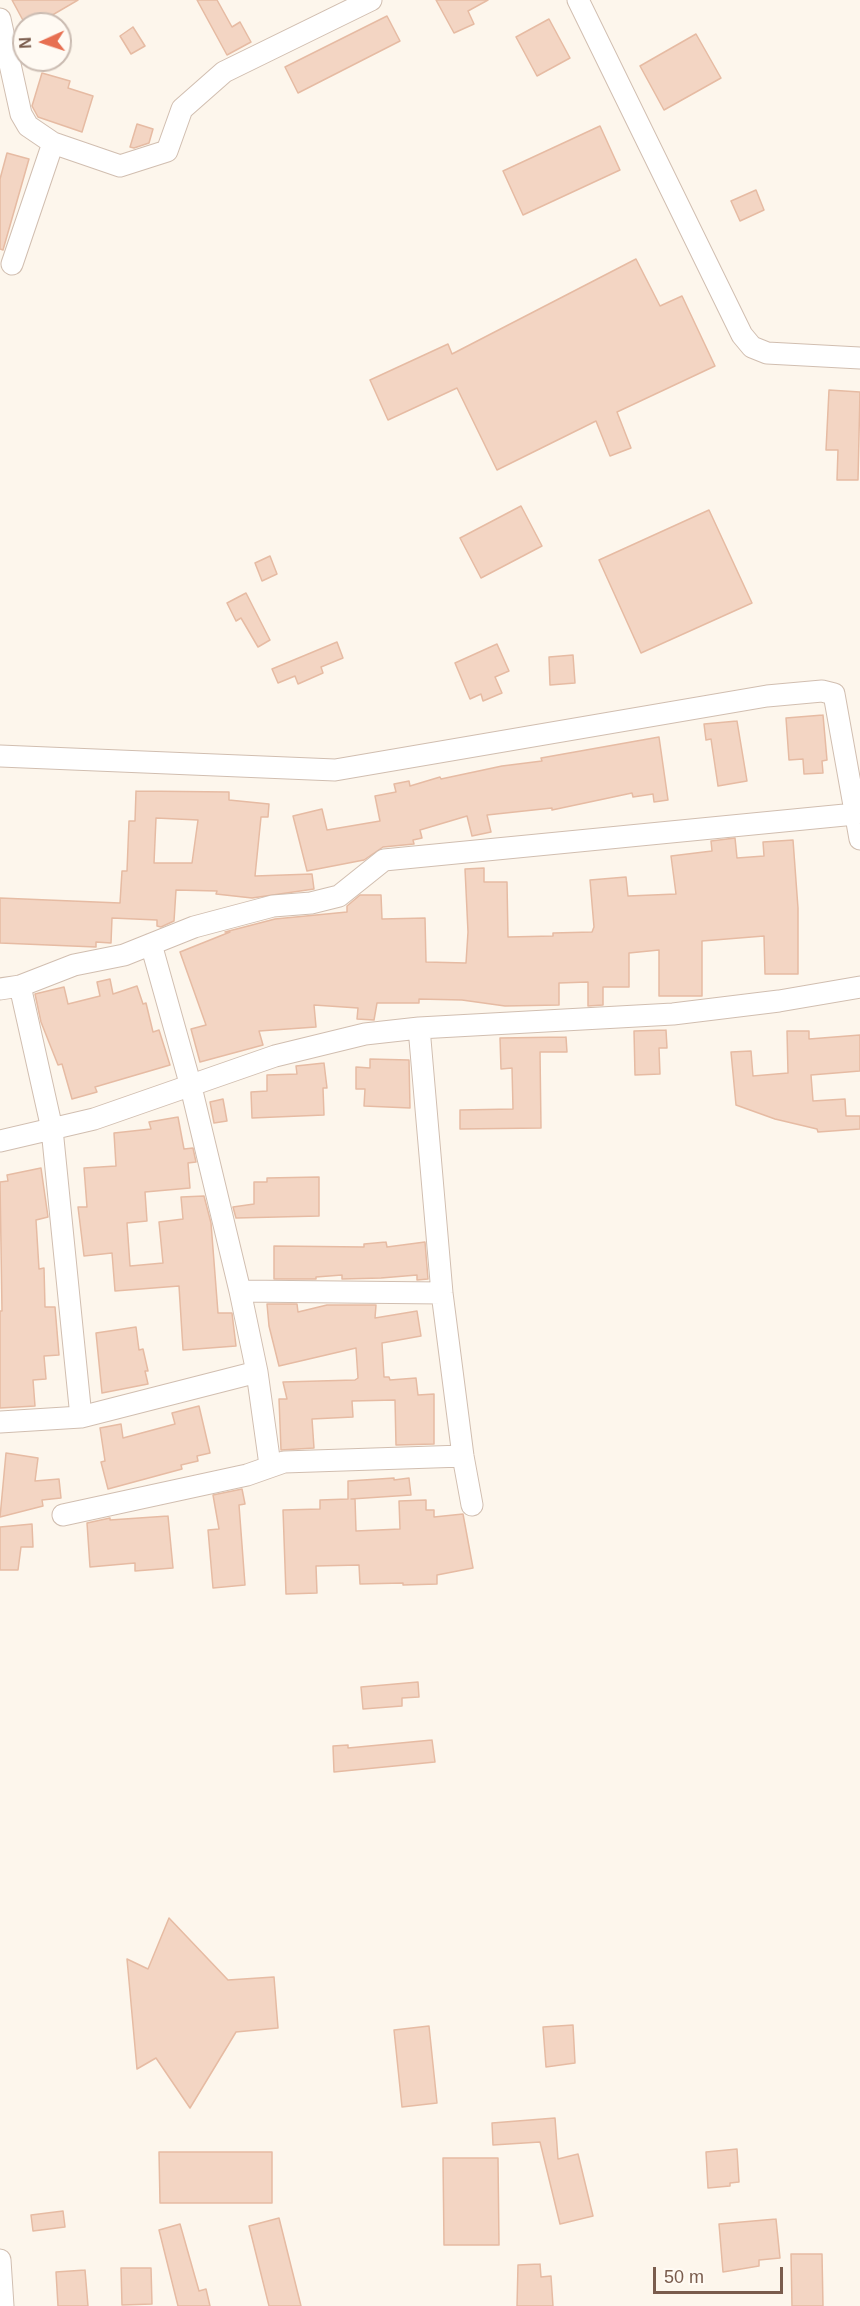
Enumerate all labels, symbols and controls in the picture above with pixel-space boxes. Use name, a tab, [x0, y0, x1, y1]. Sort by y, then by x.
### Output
north arrow	[12, 12, 72, 72]
text: N	[17, 37, 34, 49]
scale bar	[656, 2255, 786, 2293]
text: 50 m	[664, 2267, 704, 2287]

